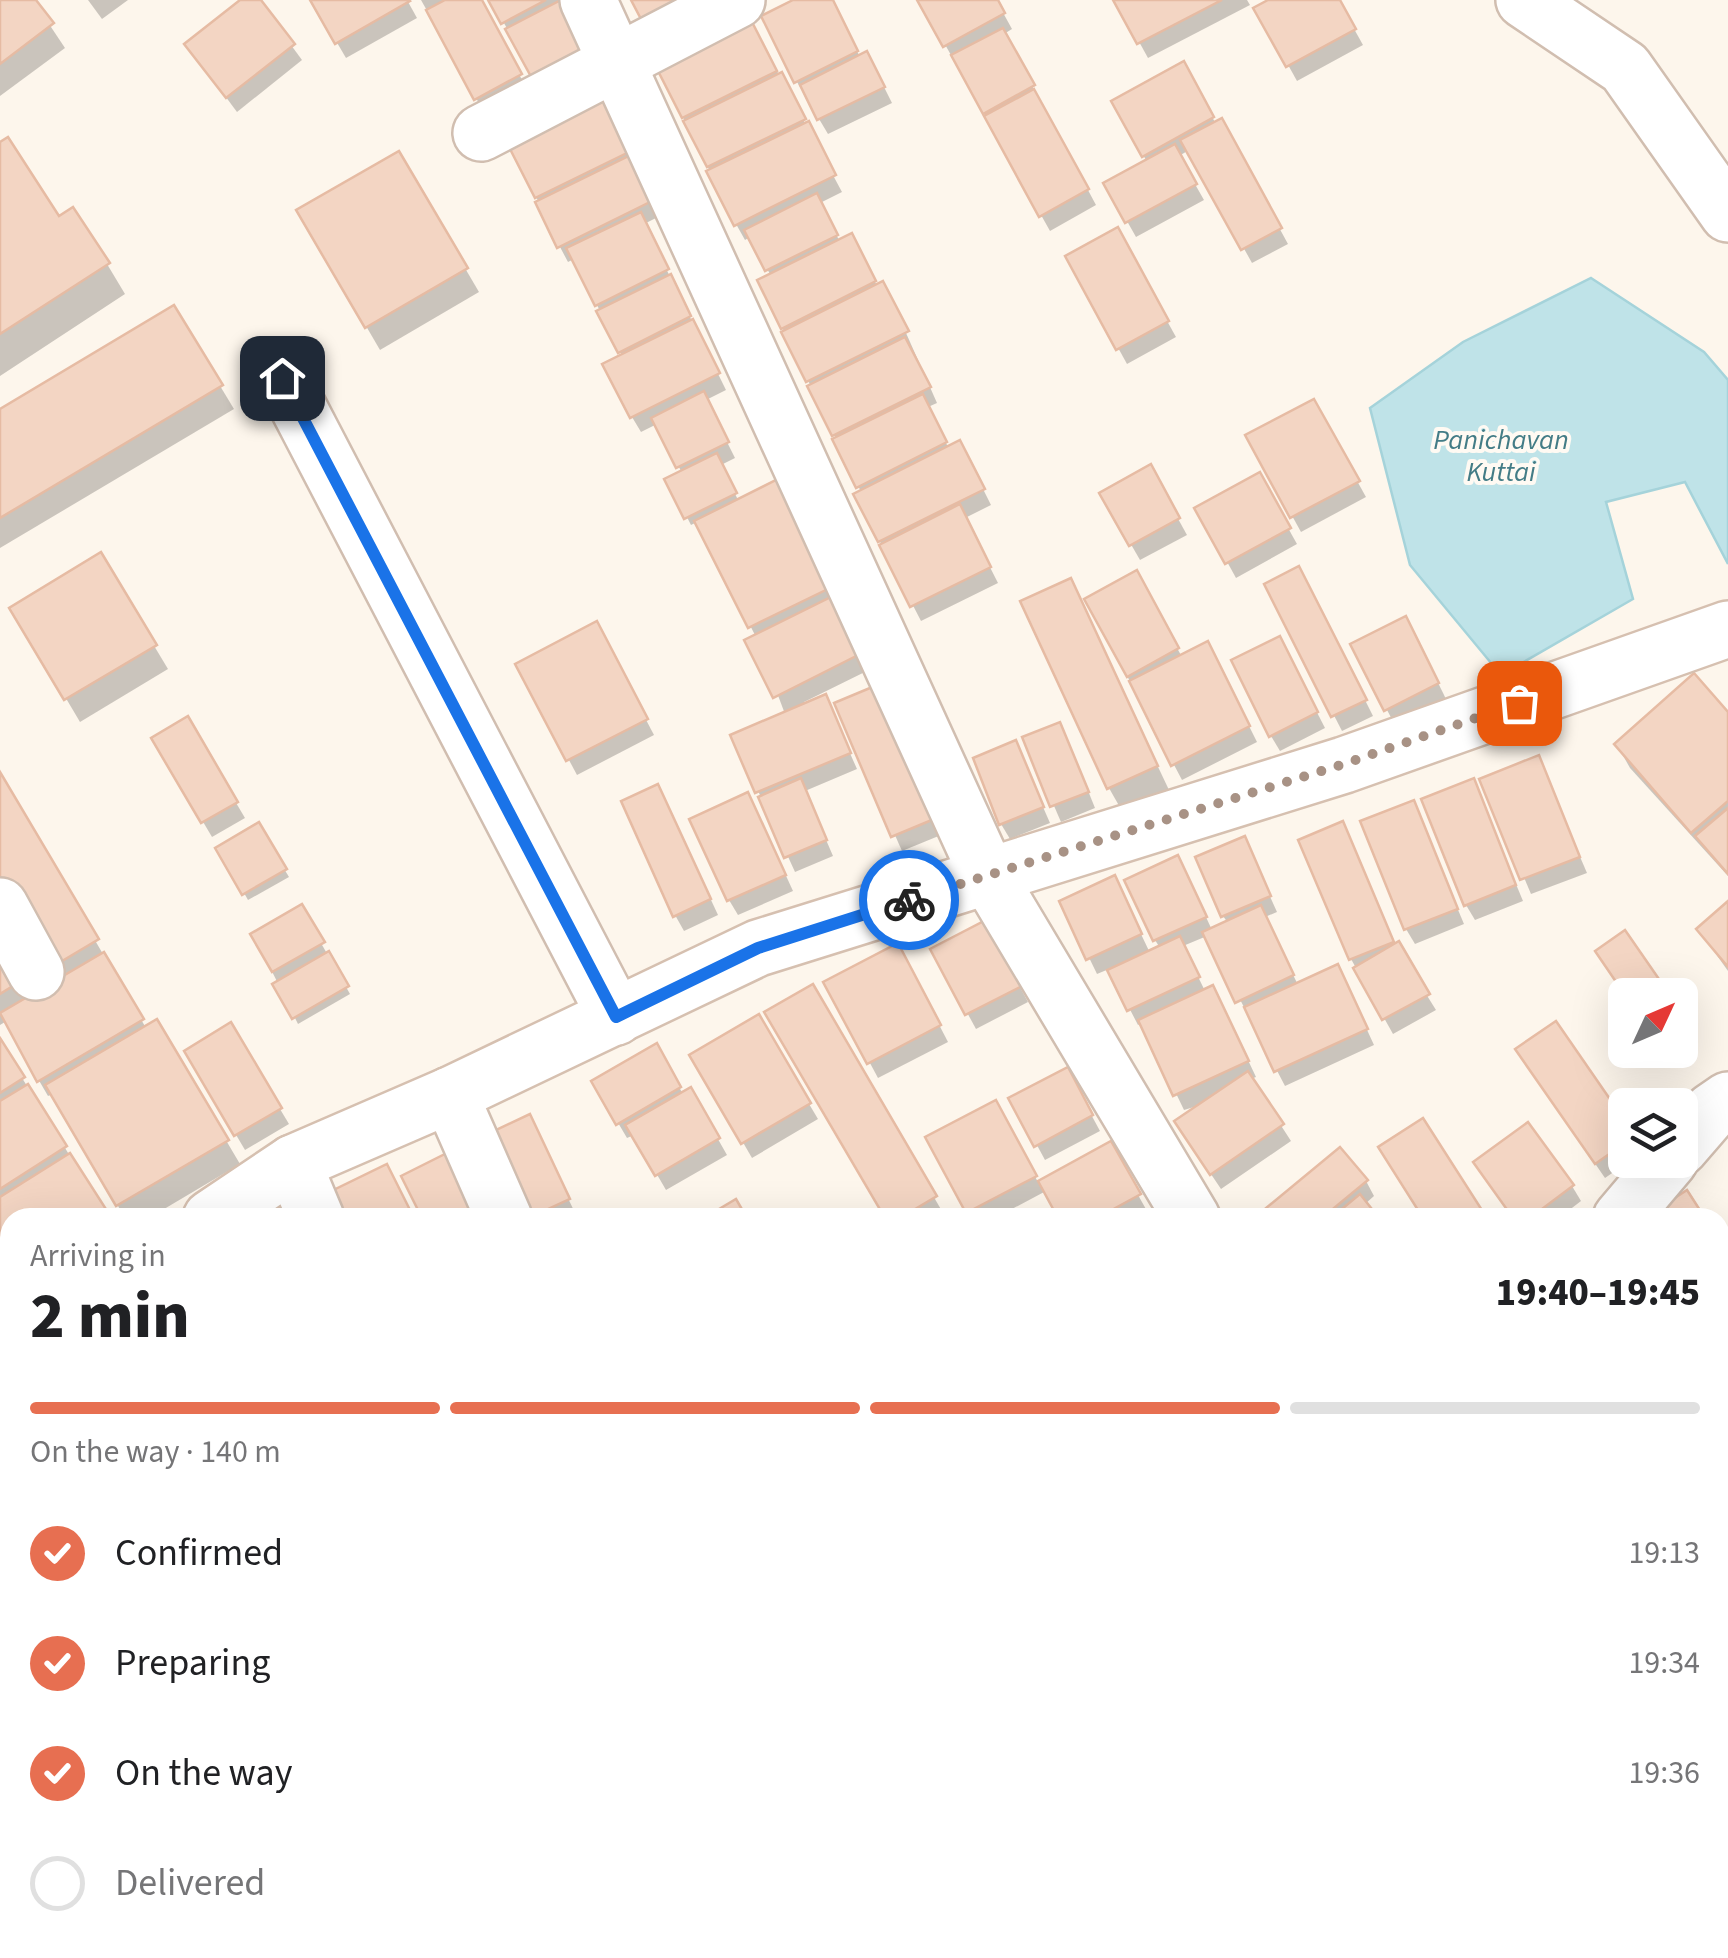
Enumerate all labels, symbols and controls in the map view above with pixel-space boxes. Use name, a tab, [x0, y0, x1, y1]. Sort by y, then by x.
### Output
pin	[240, 336, 325, 421]
icon: home	[255, 351, 310, 406]
water label: Panichavan Kuttai	[1433, 420, 1569, 492]
pin	[1477, 661, 1562, 746]
icon: bag	[1492, 676, 1547, 731]
courier	[859, 850, 959, 950]
icon: bike	[882, 873, 937, 928]
north arrow	[1608, 978, 1698, 1068]
map controls	[1608, 978, 1698, 1178]
button: layers	[1608, 1088, 1698, 1178]
text: Arriving in	[30, 1233, 166, 1279]
text: 19:40–19:45	[1496, 1266, 1700, 1320]
text: 2 min	[30, 1270, 190, 1363]
text: On the way · 140 m	[30, 1429, 281, 1475]
icon: check	[30, 1526, 85, 1581]
text: Confirmed	[115, 1526, 283, 1580]
text: 19:13	[1628, 1530, 1700, 1576]
icon: check	[30, 1636, 85, 1691]
text: Preparing	[115, 1636, 270, 1690]
text: 19:34	[1628, 1640, 1700, 1686]
icon: check	[30, 1746, 85, 1801]
text: On the way	[115, 1746, 292, 1800]
text: 19:36	[1628, 1750, 1700, 1796]
text: Delivered	[115, 1856, 265, 1910]

